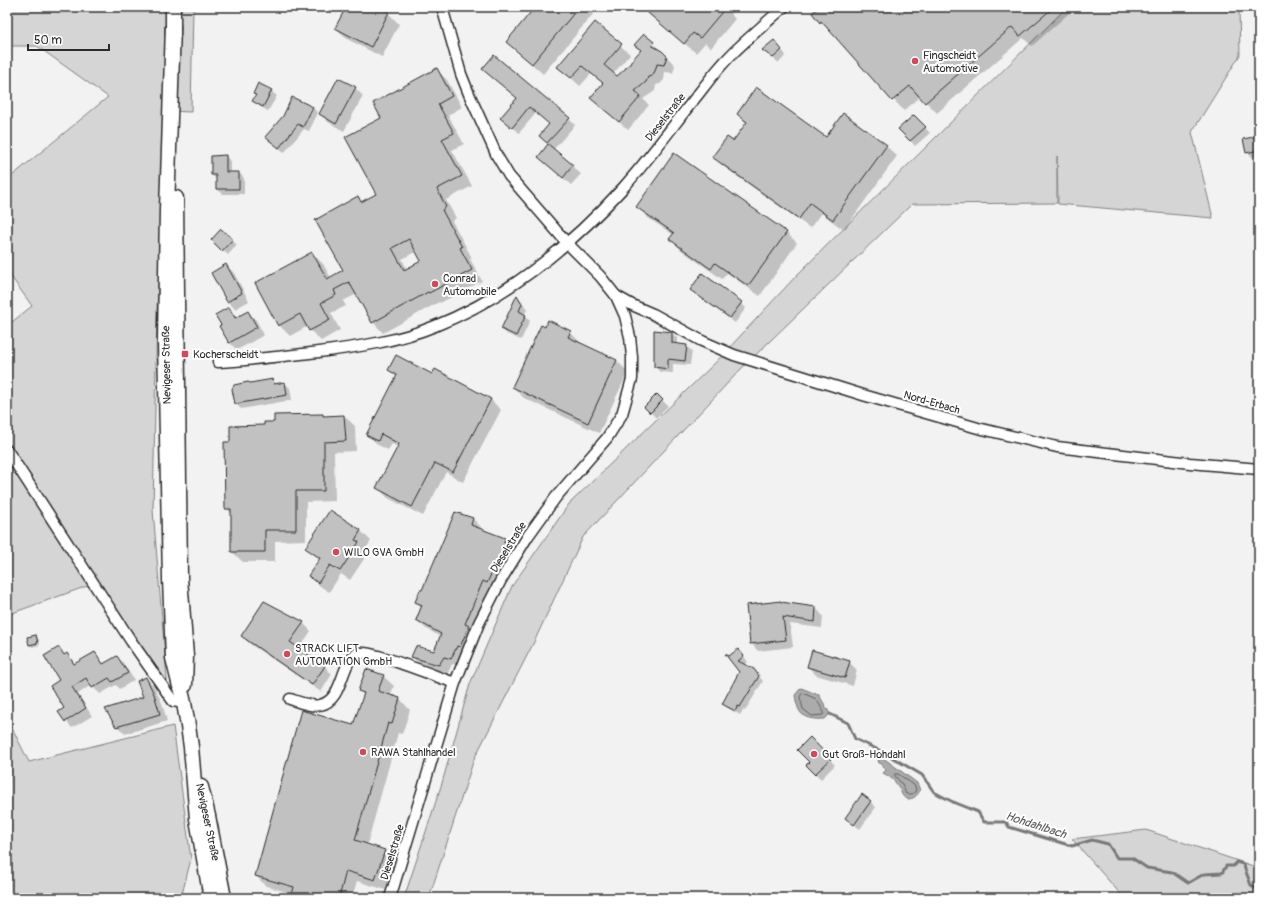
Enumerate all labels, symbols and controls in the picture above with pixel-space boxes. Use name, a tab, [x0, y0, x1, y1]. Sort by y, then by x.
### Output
scale bar	[28, 26, 109, 52]
text: 50 m	[34, 33, 62, 48]
place label: Fingscheidt Automotive	[923, 49, 979, 75]
marker: Fingscheidt Automotive	[910, 56, 920, 66]
street label: Dieselstraße	[643, 90, 688, 144]
place label: Conrad Automobile	[443, 272, 497, 298]
marker: Conrad Automobile	[430, 279, 440, 289]
street label: Nevigeser Straße	[159, 325, 174, 404]
place label: Kocherscheidt	[193, 348, 259, 361]
marker: Kocherscheidt	[180, 349, 190, 359]
street label: Nord-Erbach	[902, 388, 962, 417]
street label: Dieselstraße	[488, 519, 529, 575]
place label: WILO GVA GmbH	[344, 546, 424, 559]
marker: WILO GVA GmbH	[331, 547, 341, 557]
place label: STRACK LIFT AUTOMATION GmbH	[295, 642, 392, 668]
marker: STRACK LIFT AUTOMATION GmbH	[282, 649, 292, 659]
place label: RAWA Stahlhandel	[371, 746, 456, 759]
marker: RAWA Stahlhandel	[358, 747, 368, 757]
place label: Gut Groß-Hohdahl	[822, 748, 906, 761]
marker: Gut Groß-Hohdahl	[809, 749, 819, 759]
street label: Nevigeser Straße	[193, 782, 222, 862]
water label: Hohdahlbach	[1004, 809, 1069, 843]
street label: Dieselstraße	[378, 822, 407, 881]

